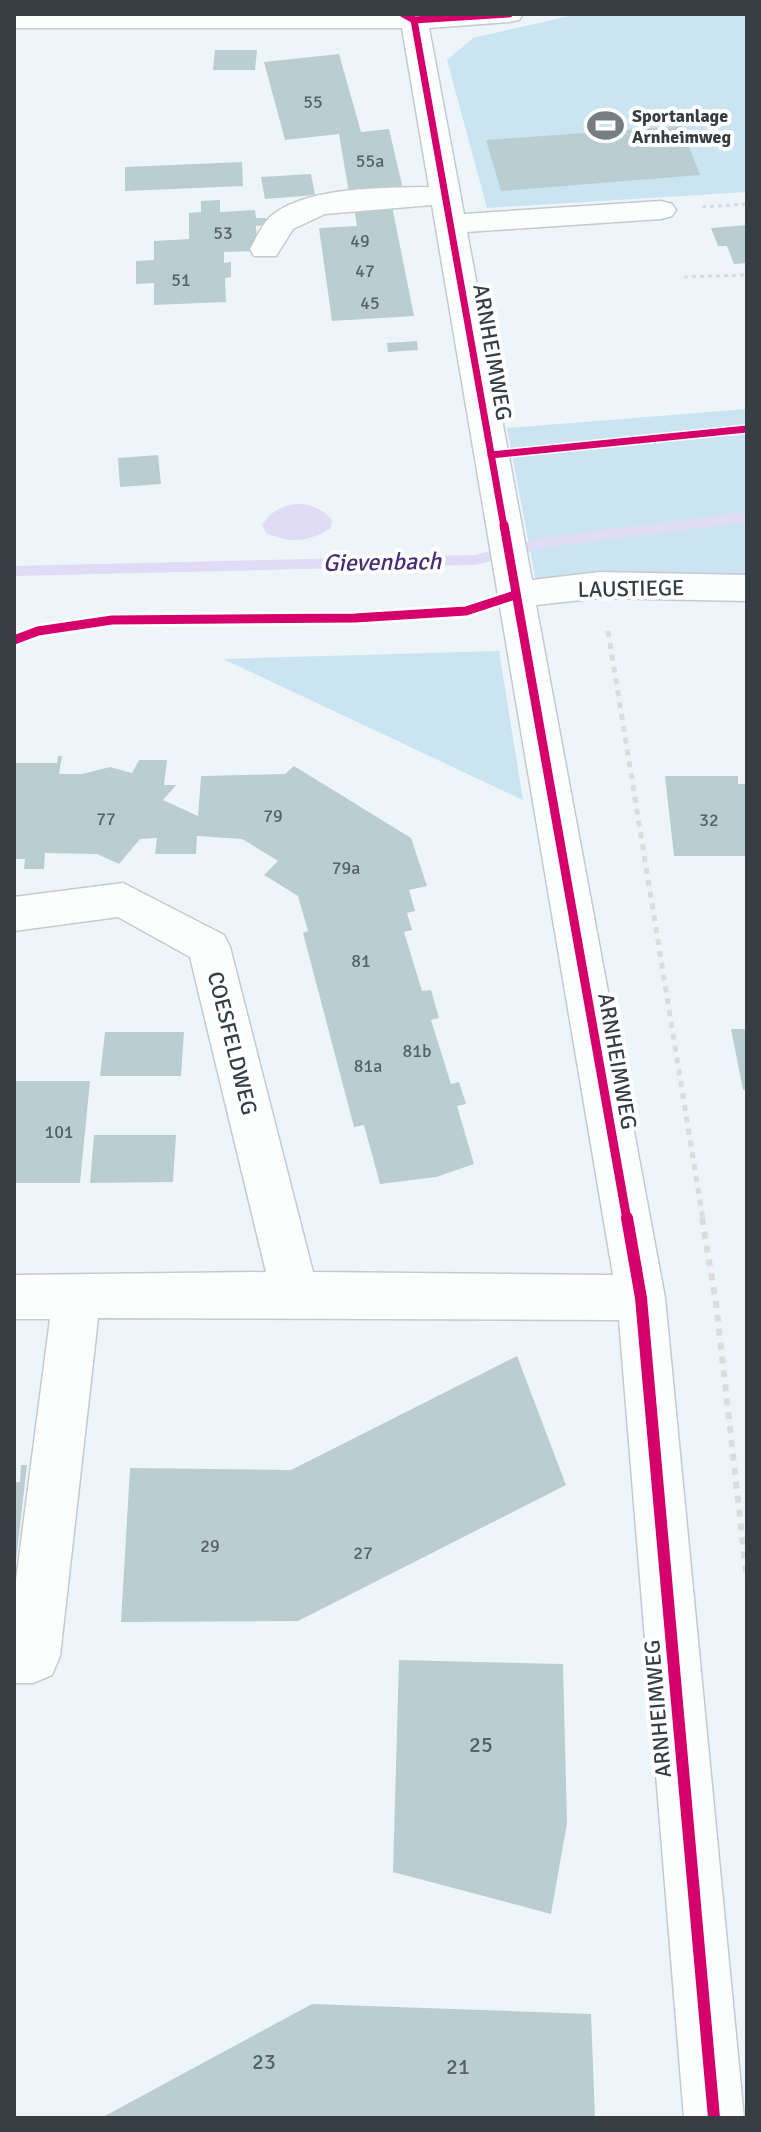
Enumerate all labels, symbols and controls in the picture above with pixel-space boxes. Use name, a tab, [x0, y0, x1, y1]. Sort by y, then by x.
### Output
house number: 55	[303, 91, 323, 113]
place label: Sportanlage Arnheimweg	[632, 105, 731, 148]
sports icon: Sportanlage Arnheimweg	[587, 107, 625, 145]
house number: 55a	[356, 150, 384, 172]
house number: 53	[213, 222, 233, 244]
house number: 49	[350, 230, 370, 252]
house number: 47	[355, 260, 375, 282]
house number: 51	[171, 269, 191, 291]
street label: ARNHEIMWEG	[467, 282, 518, 422]
house number: 45	[360, 292, 380, 314]
water label: Gievenbach	[322, 546, 442, 578]
street label: LAUSTIEGE	[577, 574, 685, 603]
house number: 79	[263, 805, 283, 827]
house number: 77	[96, 808, 116, 830]
house number: 32	[699, 809, 719, 831]
house number: 79a	[332, 857, 360, 879]
house number: 81	[351, 950, 371, 972]
street label: COESFELDWEG	[202, 969, 263, 1118]
street label: ARNHEIMWEG	[592, 991, 643, 1131]
house number: 81b	[403, 1040, 431, 1062]
house number: 81a	[354, 1055, 382, 1077]
house number: 101	[44, 1121, 74, 1143]
house number: 29	[200, 1535, 220, 1557]
house number: 27	[353, 1542, 373, 1564]
street label: ARNHEIMWEG	[638, 1639, 677, 1779]
house number: 25	[469, 1731, 493, 1758]
house number: 23	[252, 2048, 276, 2075]
house number: 21	[446, 2053, 470, 2080]

